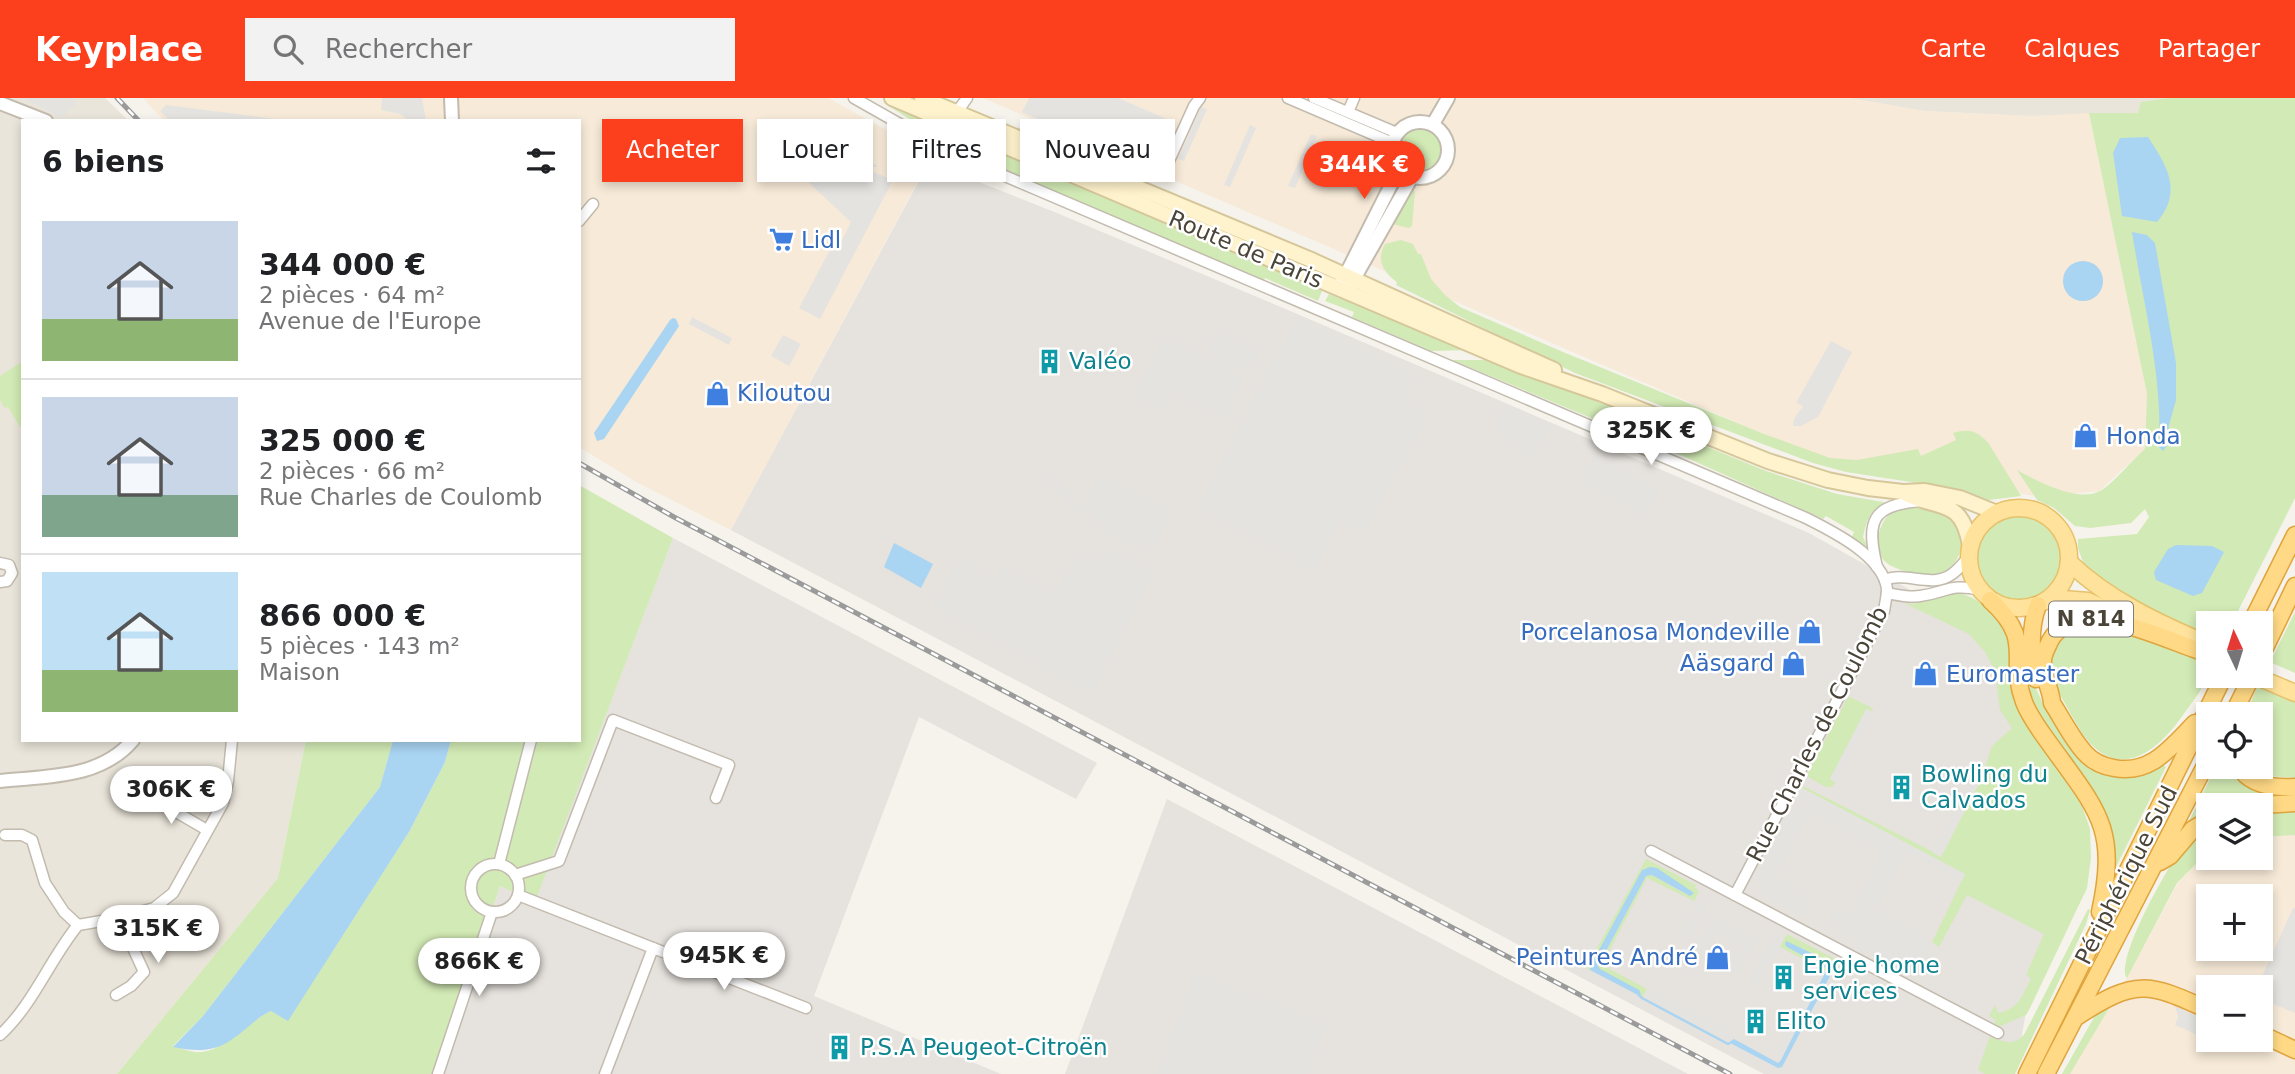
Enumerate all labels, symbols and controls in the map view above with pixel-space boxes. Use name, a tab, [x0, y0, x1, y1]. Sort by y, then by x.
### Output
search box	[245, 18, 735, 81]
text: Keyplace	[35, 30, 203, 69]
icon: search	[269, 30, 307, 68]
text: Rechercher	[325, 34, 472, 64]
text: Carte	[1921, 35, 1986, 63]
text: Calques	[2024, 35, 2120, 63]
text: Partager	[2158, 35, 2260, 63]
chip: Acheter	[602, 119, 743, 182]
chip: Louer	[757, 119, 873, 182]
chip: Filtres	[887, 119, 1006, 182]
chip: Nouveau	[1020, 119, 1175, 182]
pin: 344K €	[1307, 141, 1421, 201]
icon: filters	[522, 142, 560, 180]
text: 6 biens	[42, 144, 165, 179]
text: 344K €	[1319, 151, 1409, 177]
street label: Route de Paris	[1165, 205, 1327, 293]
supermarket icon: Lidl	[767, 226, 795, 254]
place label: Lidl	[801, 227, 841, 253]
text: 344 000 €	[259, 247, 426, 282]
icon: home	[98, 249, 182, 333]
text: 2 pièces · 64 m²	[259, 282, 445, 308]
text: Avenue de l'Europe	[259, 308, 481, 334]
building icon: Valéo	[1035, 347, 1063, 375]
place label: Valéo	[1069, 348, 1132, 374]
shop icon: Kiloutou	[703, 379, 731, 407]
place label: Kiloutou	[737, 380, 831, 406]
pin: 325K €	[1594, 408, 1708, 467]
text: 325K €	[1606, 417, 1696, 443]
shop icon: Honda	[2072, 422, 2100, 450]
text: 325 000 €	[259, 423, 426, 458]
place label: Honda	[2106, 423, 2181, 449]
icon: home	[98, 425, 182, 509]
text: 2 pièces · 66 m²	[259, 458, 445, 484]
text: Rue Charles de Coulomb	[259, 484, 542, 510]
text: 866 000 €	[259, 598, 426, 633]
icon: home	[98, 600, 182, 684]
street label: Rue Charles de Coulomb	[1741, 602, 1893, 866]
road number: N 814	[2049, 602, 2133, 636]
north arrow	[2196, 611, 2273, 688]
map controls	[2196, 611, 2273, 1052]
shop icon: Porcelanosa Mondeville	[1796, 618, 1824, 646]
place label: Porcelanosa Mondeville	[1520, 619, 1790, 645]
text: 5 pièces · 143 m²	[259, 633, 460, 659]
shop icon: Aäsgard	[1780, 649, 1808, 677]
place label: Aäsgard	[1680, 650, 1774, 676]
text: Maison	[259, 659, 340, 685]
shop icon: Euromaster	[1912, 660, 1940, 688]
place label: Euromaster	[1946, 661, 2080, 687]
button: locate	[2196, 702, 2273, 779]
place label: Bowling du Calvados	[1921, 761, 2048, 813]
pin: 306K €	[114, 766, 228, 826]
building icon: Bowling du Calvados	[1887, 773, 1915, 801]
text: 306K €	[126, 776, 216, 802]
street label: Périphérique Sud	[2070, 781, 2182, 969]
button: layers	[2196, 793, 2273, 870]
button: +	[2196, 884, 2273, 961]
pin: 315K €	[101, 906, 215, 965]
text: 315K €	[113, 915, 203, 941]
pin: 945K €	[667, 932, 781, 992]
pin: 866K €	[422, 939, 536, 998]
text: 945K €	[679, 942, 769, 968]
shop icon: Peintures André	[1704, 943, 1732, 971]
place label: Peintures André	[1516, 944, 1698, 970]
text: 866K €	[434, 948, 524, 974]
place label: Engie home services	[1803, 952, 1940, 1004]
building icon: Engie home services	[1769, 964, 1797, 992]
button: −	[2196, 975, 2273, 1052]
building icon: Elito	[1742, 1007, 1770, 1035]
place label: Elito	[1776, 1008, 1826, 1034]
building icon: P.S.A Peugeot-Citroën	[826, 1033, 854, 1061]
place label: P.S.A Peugeot-Citroën	[860, 1034, 1108, 1060]

